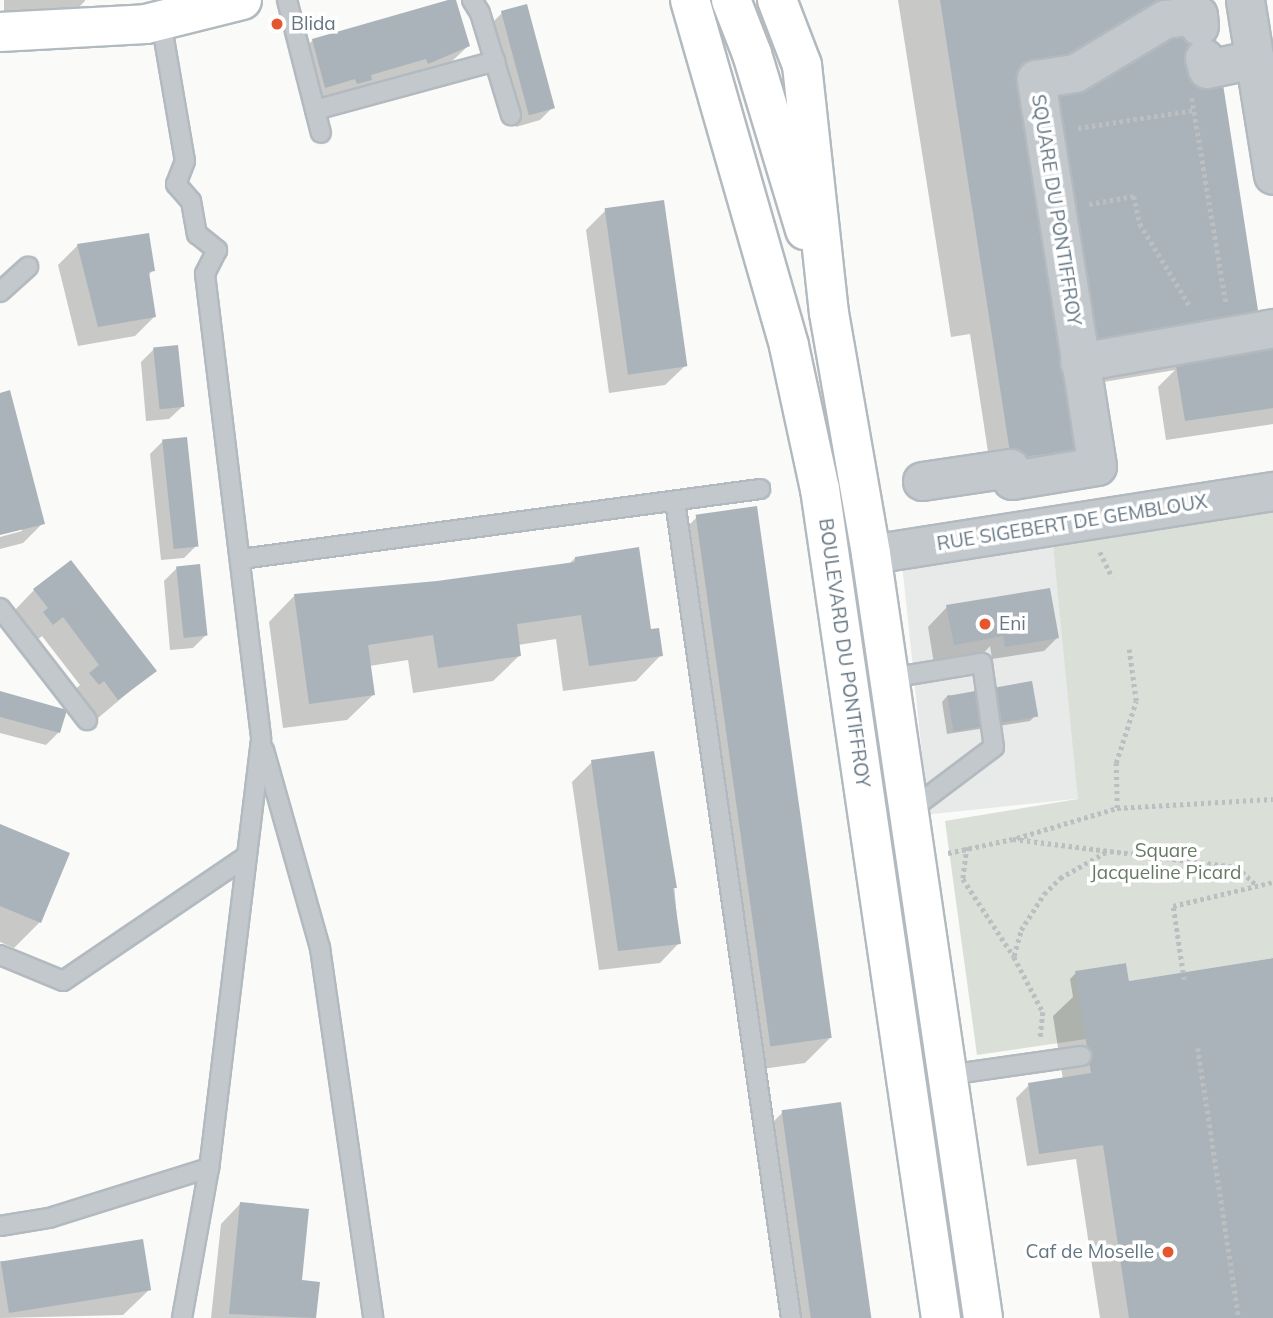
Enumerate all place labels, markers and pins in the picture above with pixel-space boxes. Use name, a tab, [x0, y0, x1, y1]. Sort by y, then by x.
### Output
place label: Blida	[291, 13, 336, 35]
marker: Blida	[269, 16, 285, 32]
place label: Eni	[999, 613, 1026, 635]
marker: Eni	[977, 616, 993, 632]
place label: Caf de Moselle	[1026, 1241, 1154, 1263]
marker: Caf de Moselle	[1160, 1244, 1176, 1260]

